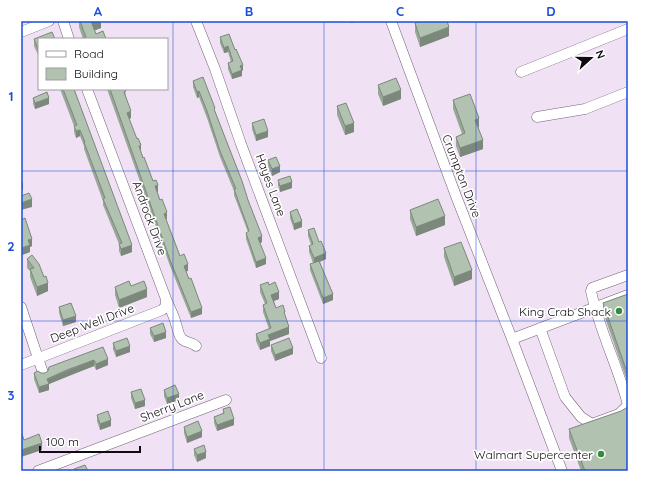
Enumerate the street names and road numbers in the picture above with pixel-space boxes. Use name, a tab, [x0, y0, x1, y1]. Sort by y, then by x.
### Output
street label: Crumpton Drive	[439, 132, 485, 220]
street label: Hayes Lane	[253, 152, 289, 219]
street label: Androck Drive	[130, 179, 171, 258]
street label: Deep Well Drive	[48, 300, 136, 346]
street label: Sherry Lane	[138, 387, 206, 425]

